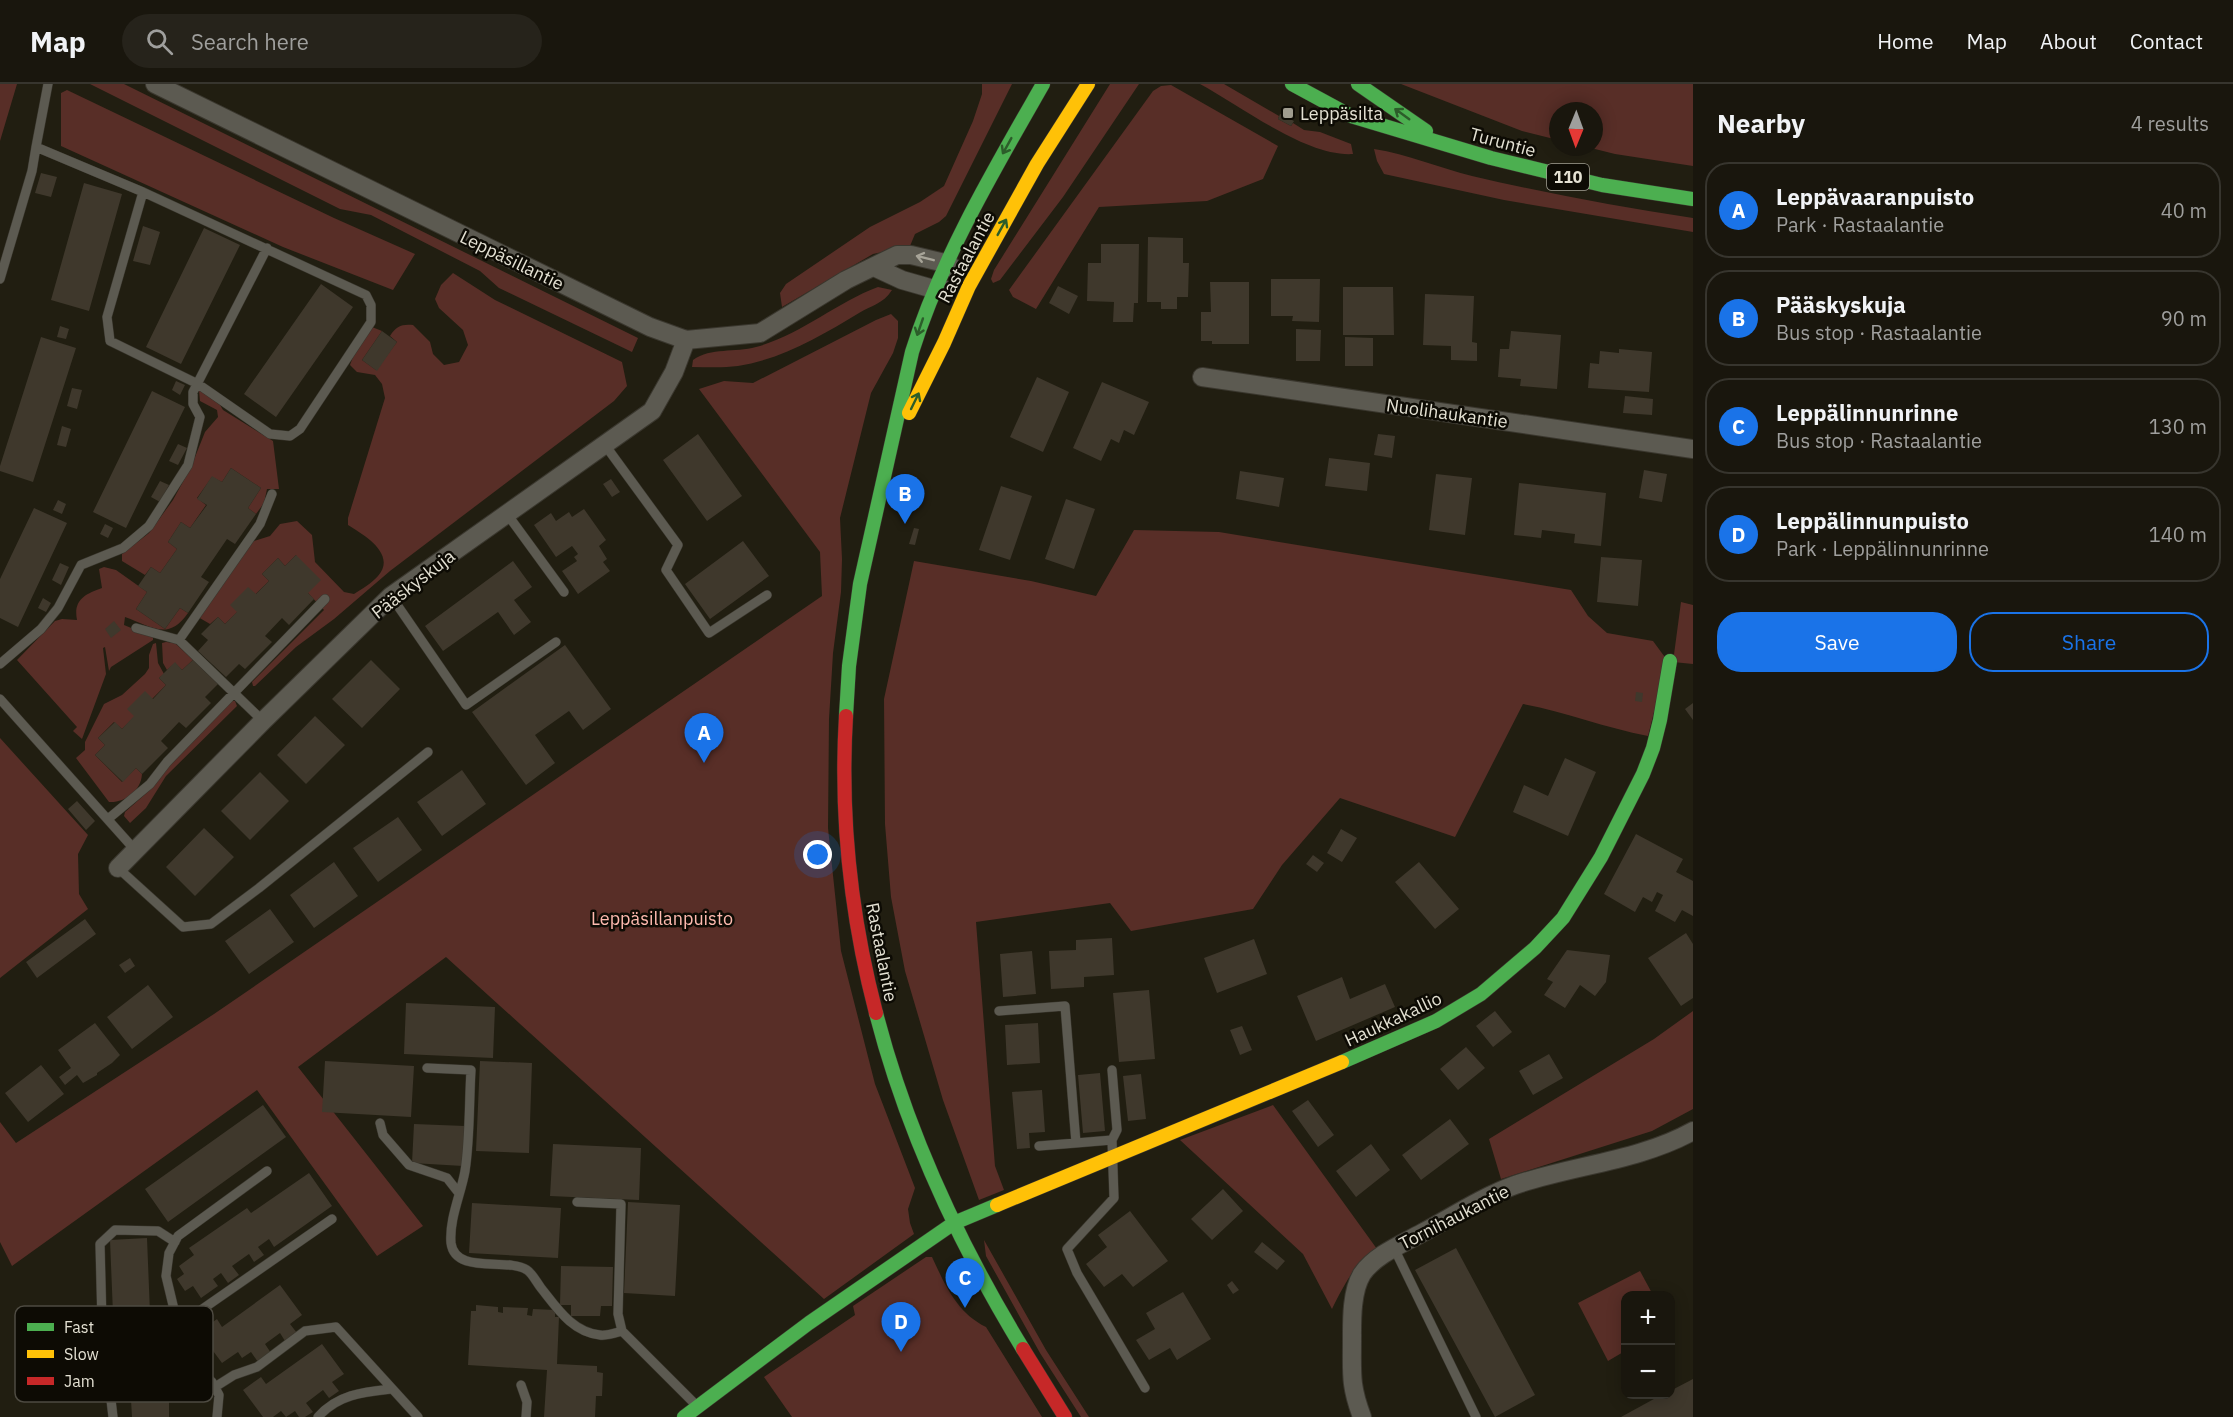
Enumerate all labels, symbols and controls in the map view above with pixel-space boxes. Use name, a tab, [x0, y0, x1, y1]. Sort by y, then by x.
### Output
search box	[122, 14, 542, 68]
text: Map	[30, 23, 86, 60]
icon: search	[143, 25, 176, 58]
text: Search here	[191, 27, 309, 56]
text: Home	[1877, 27, 1934, 55]
text: Map	[1967, 27, 2007, 55]
text: About	[2040, 27, 2097, 55]
text: Contact	[2130, 27, 2203, 55]
place label: Leppäsilta	[1300, 102, 1384, 125]
north arrow	[1549, 102, 1603, 156]
marker: Leppäsilta	[1281, 106, 1295, 120]
text: Nearby	[1717, 106, 1805, 140]
one-way arrow	[1395, 108, 1411, 120]
text: 4 results	[2131, 110, 2209, 137]
street label: Turuntie	[1467, 122, 1539, 162]
one-way arrow	[1001, 137, 1013, 154]
road number: 110	[1547, 164, 1589, 190]
text: Leppävaaranpuisto	[1776, 182, 1974, 211]
text: A	[1732, 197, 1745, 224]
text: 40 m	[2161, 197, 2207, 224]
street label: Rastaalantie	[932, 207, 1000, 307]
text: Park · Rastaalantie	[1776, 211, 1944, 238]
one-way arrow	[996, 219, 1008, 236]
street label: Leppäsillantie	[456, 225, 568, 295]
one-way arrow	[916, 252, 935, 264]
text: Pääskyskuja	[1776, 290, 1906, 319]
text: B	[1732, 305, 1745, 332]
text: 90 m	[2161, 305, 2207, 332]
one-way arrow	[914, 318, 925, 336]
text: Bus stop · Rastaalantie	[1776, 319, 1982, 346]
one-way arrow	[910, 392, 922, 410]
street label: Nuolihaukantie	[1385, 393, 1509, 433]
text: Leppälinnunrinne	[1776, 398, 1958, 427]
text: C	[1732, 413, 1745, 440]
text: 130 m	[2149, 413, 2207, 440]
text: Bus stop · Rastaalantie	[1776, 427, 1982, 454]
pin: B	[886, 474, 924, 524]
text: Leppälinnunpuisto	[1776, 506, 1969, 535]
text: D	[1732, 521, 1745, 548]
text: 140 m	[2149, 521, 2207, 548]
text: Park · Leppälinnunrinne	[1776, 535, 1989, 562]
street label: Pääskyskuja	[367, 544, 460, 624]
button: Save	[1717, 612, 1957, 672]
button: Share	[1969, 612, 2209, 672]
pin: A	[684, 714, 724, 763]
your location	[803, 840, 832, 869]
street label: Rastaalantie	[861, 900, 903, 1004]
park label: Leppäsillanpuisto	[591, 907, 733, 930]
street label: Haukkakallio	[1341, 987, 1445, 1051]
street label: Tornihaukantie	[1395, 1179, 1513, 1255]
pin: C	[946, 1258, 984, 1308]
map controls	[1621, 1291, 1675, 1399]
button: +	[1621, 1291, 1675, 1345]
pin: D	[882, 1302, 920, 1352]
legend	[15, 1306, 213, 1402]
text: Fast	[64, 1317, 94, 1337]
text: Slow	[64, 1344, 99, 1364]
button: −	[1621, 1345, 1675, 1399]
text: Jam	[64, 1371, 95, 1391]

